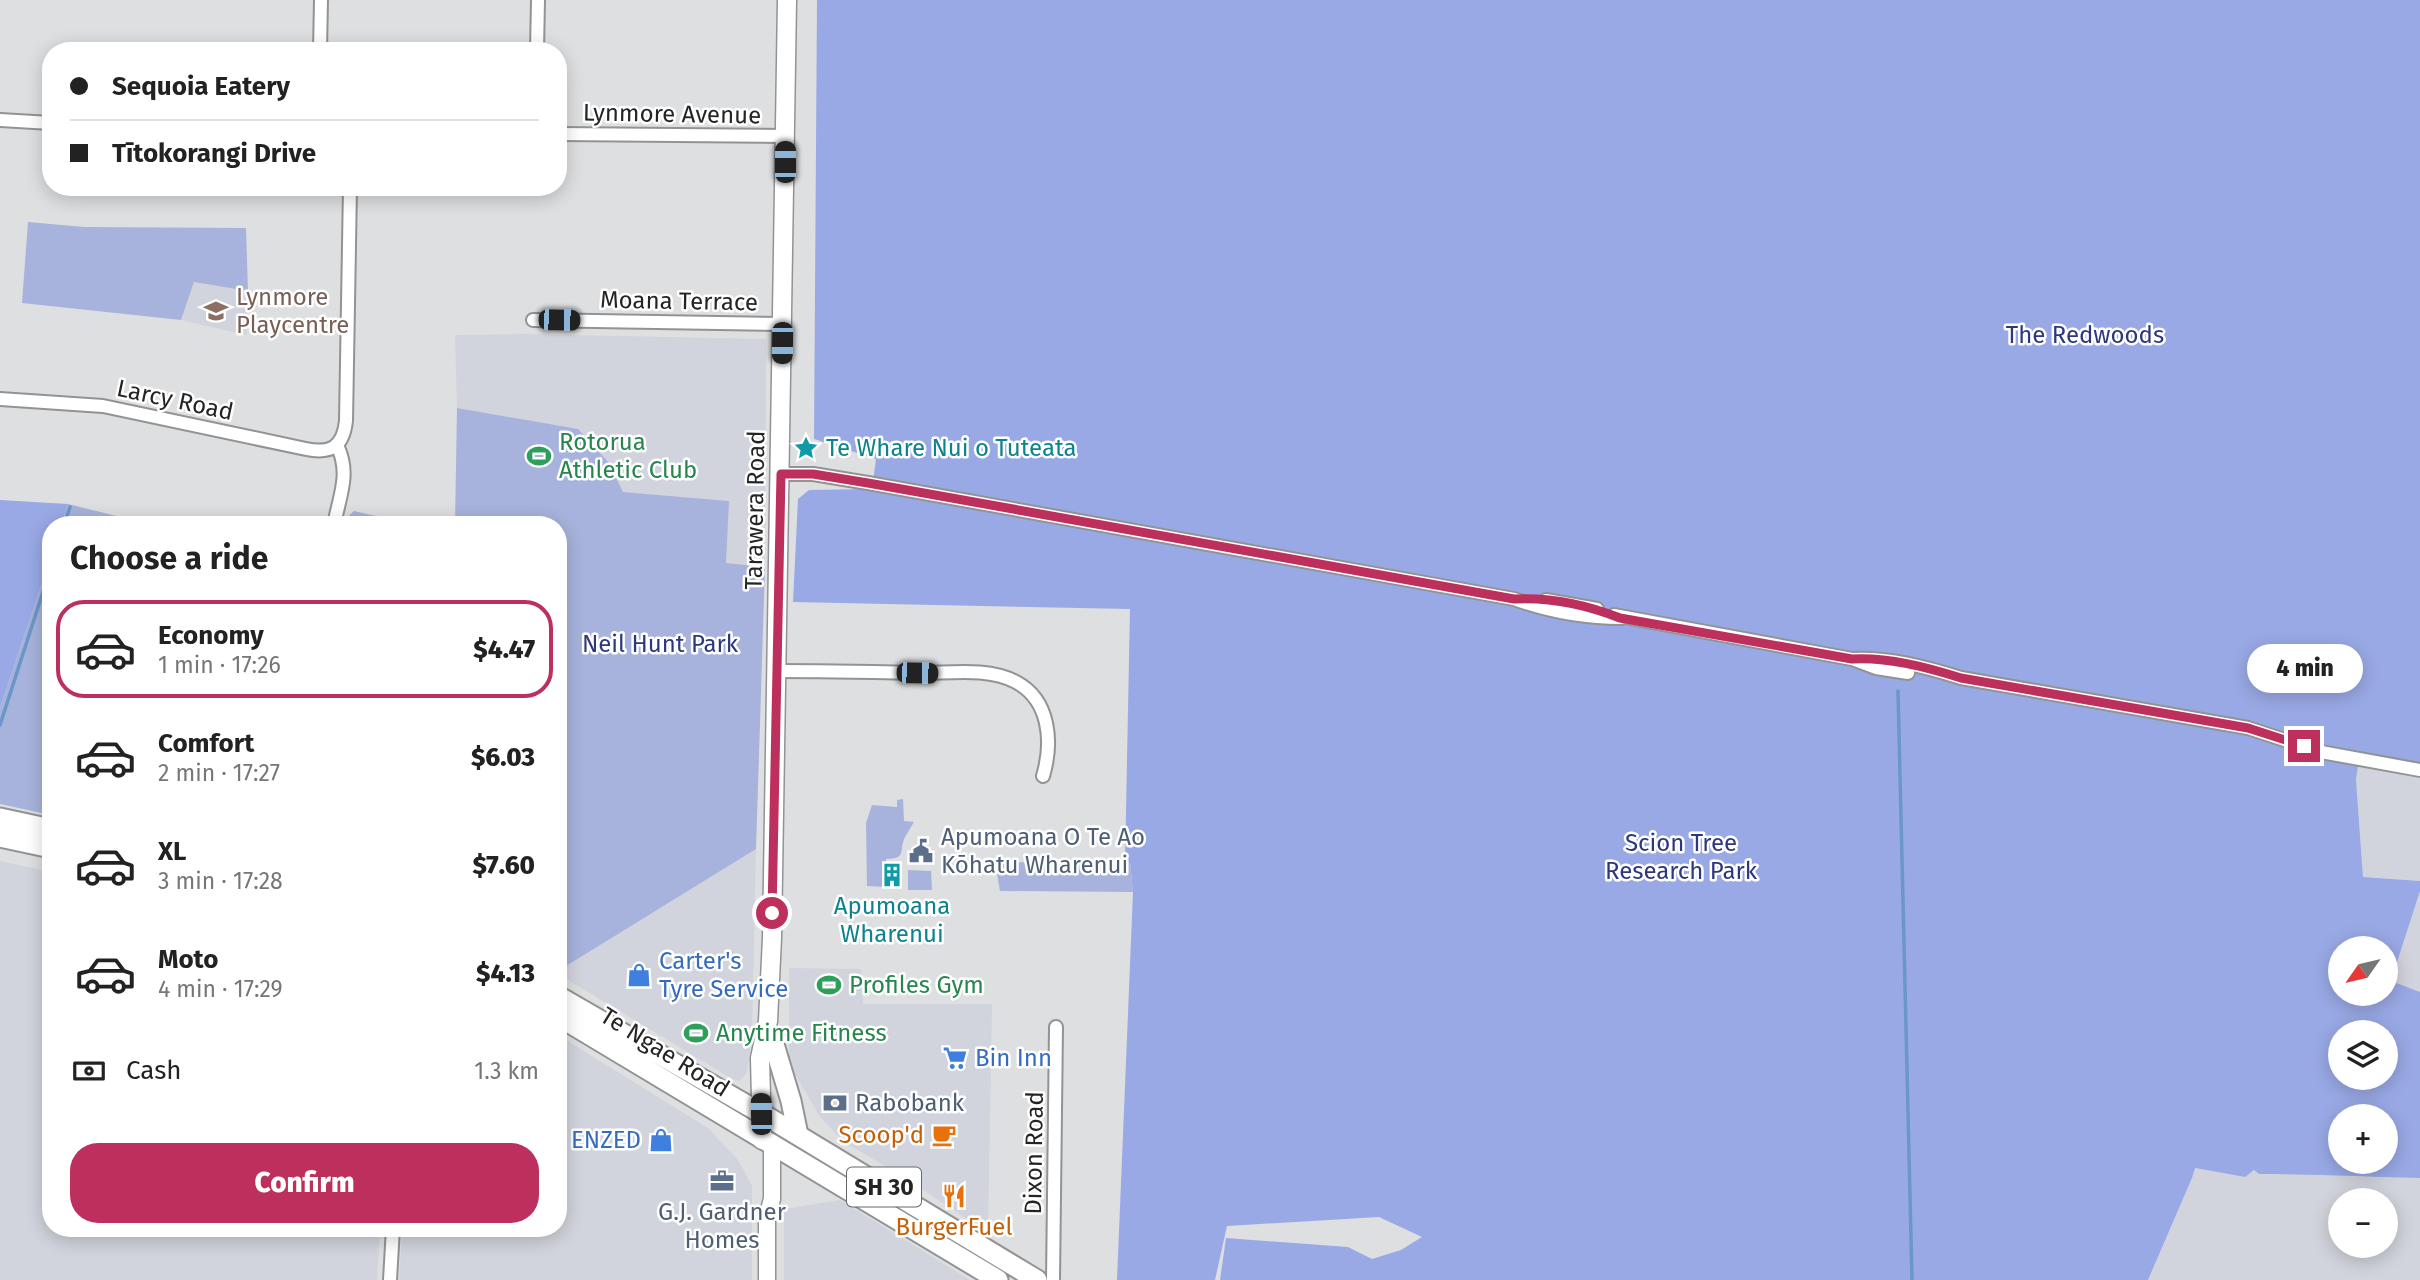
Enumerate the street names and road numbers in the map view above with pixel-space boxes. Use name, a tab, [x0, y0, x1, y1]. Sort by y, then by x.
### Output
street label: Lynmore Avenue	[583, 98, 761, 130]
street label: Moana Terrace	[600, 286, 758, 316]
street label: Larcy Road	[114, 374, 236, 426]
street label: Tarawera Road	[740, 430, 770, 590]
street label: Te Ngae Road	[595, 1001, 735, 1103]
street label: Dixon Road	[1019, 1091, 1049, 1215]
road number: SH 30	[847, 1168, 921, 1206]

